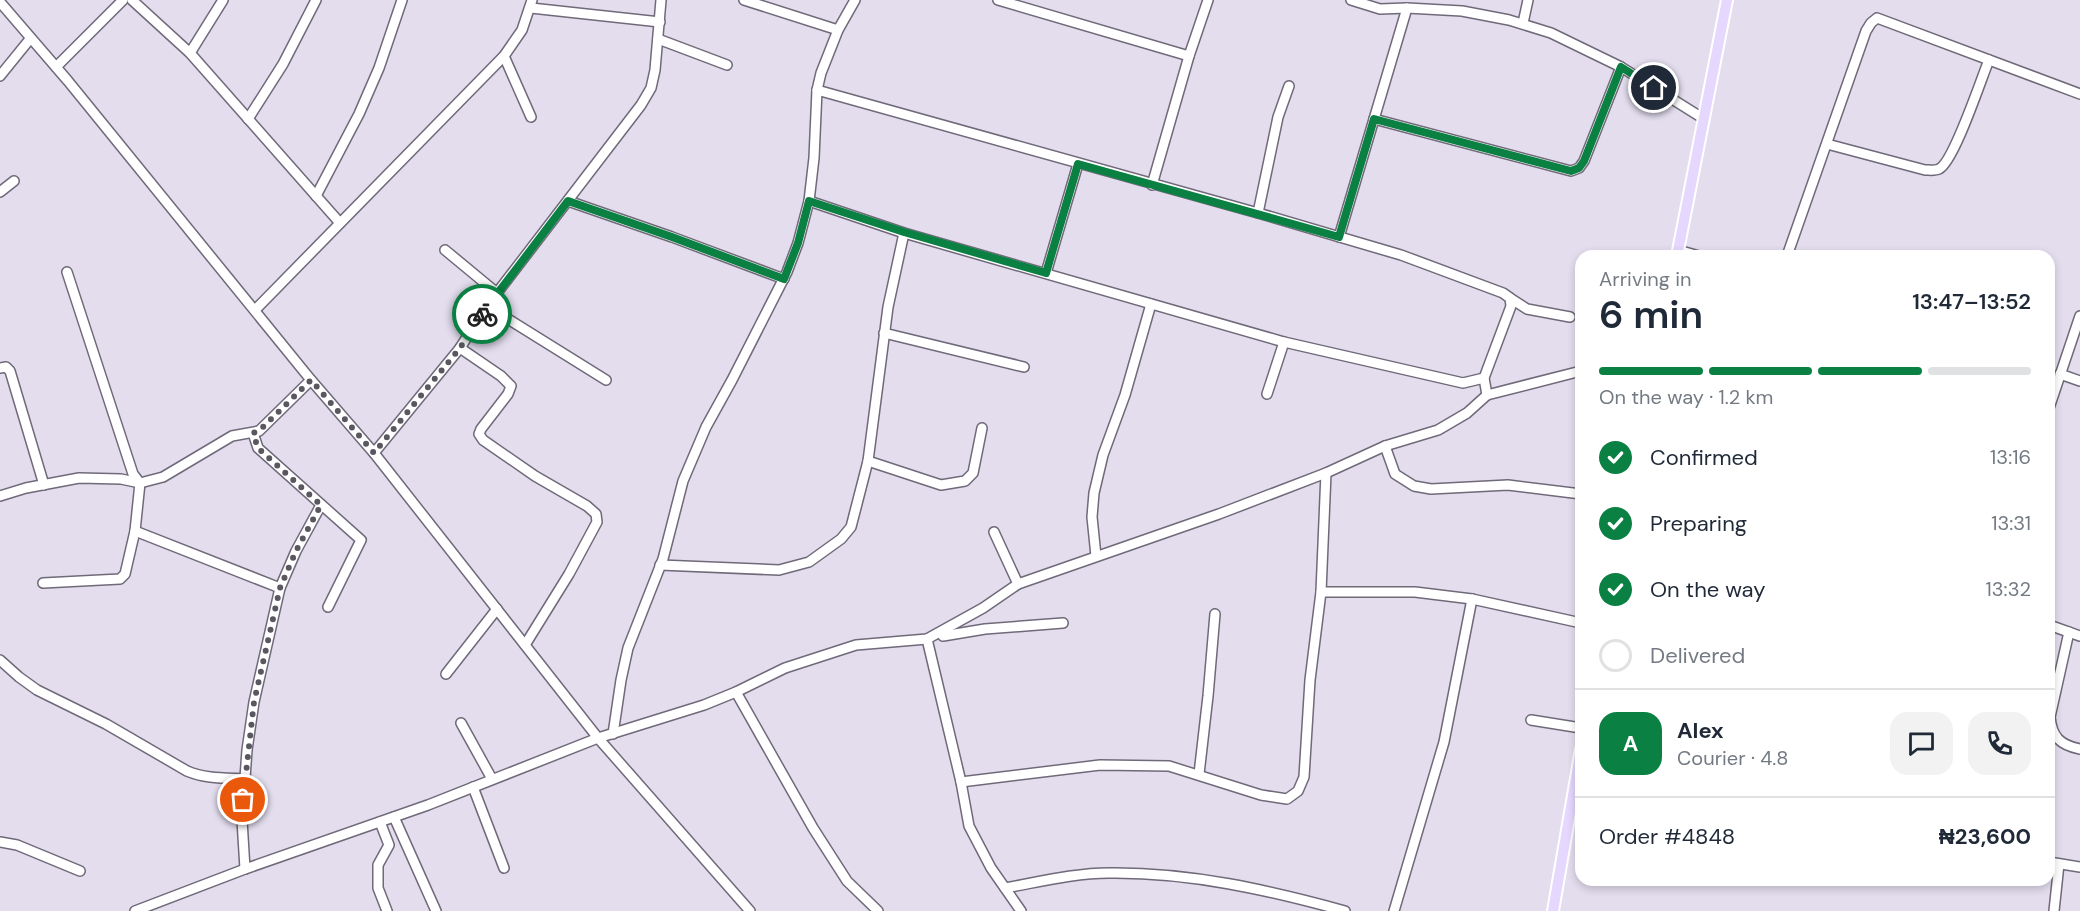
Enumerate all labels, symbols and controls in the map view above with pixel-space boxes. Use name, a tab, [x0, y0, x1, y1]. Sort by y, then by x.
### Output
pin	[1628, 62, 1679, 113]
icon: home	[1637, 71, 1670, 104]
text: Arriving in	[1599, 266, 1691, 292]
courier	[452, 284, 512, 344]
text: 13:47–13:52	[1912, 287, 2031, 316]
text: 6 min	[1599, 289, 1703, 340]
icon: bike	[466, 298, 499, 331]
text: On the way · 1.2 km	[1599, 384, 1773, 410]
icon: check	[1599, 441, 1632, 474]
text: Confirmed	[1650, 443, 1758, 472]
text: 13:16	[1990, 444, 2031, 470]
icon: check	[1599, 507, 1632, 540]
text: Preparing	[1650, 509, 1747, 538]
text: 13:31	[1991, 510, 2031, 536]
icon: check	[1599, 573, 1632, 606]
text: On the way	[1650, 575, 1765, 604]
text: 13:32	[1986, 576, 2031, 602]
text: Delivered	[1650, 641, 1745, 670]
button: chat	[1890, 712, 1953, 775]
button: phone	[1968, 712, 2031, 775]
text: Alex	[1677, 716, 1724, 745]
text: A	[1623, 729, 1638, 758]
text: Courier · 4.8	[1677, 745, 1788, 771]
pin	[217, 774, 268, 825]
icon: bag	[226, 783, 259, 816]
text: Order #4848	[1599, 822, 1735, 851]
text: ₦23,600	[1939, 822, 2031, 851]

